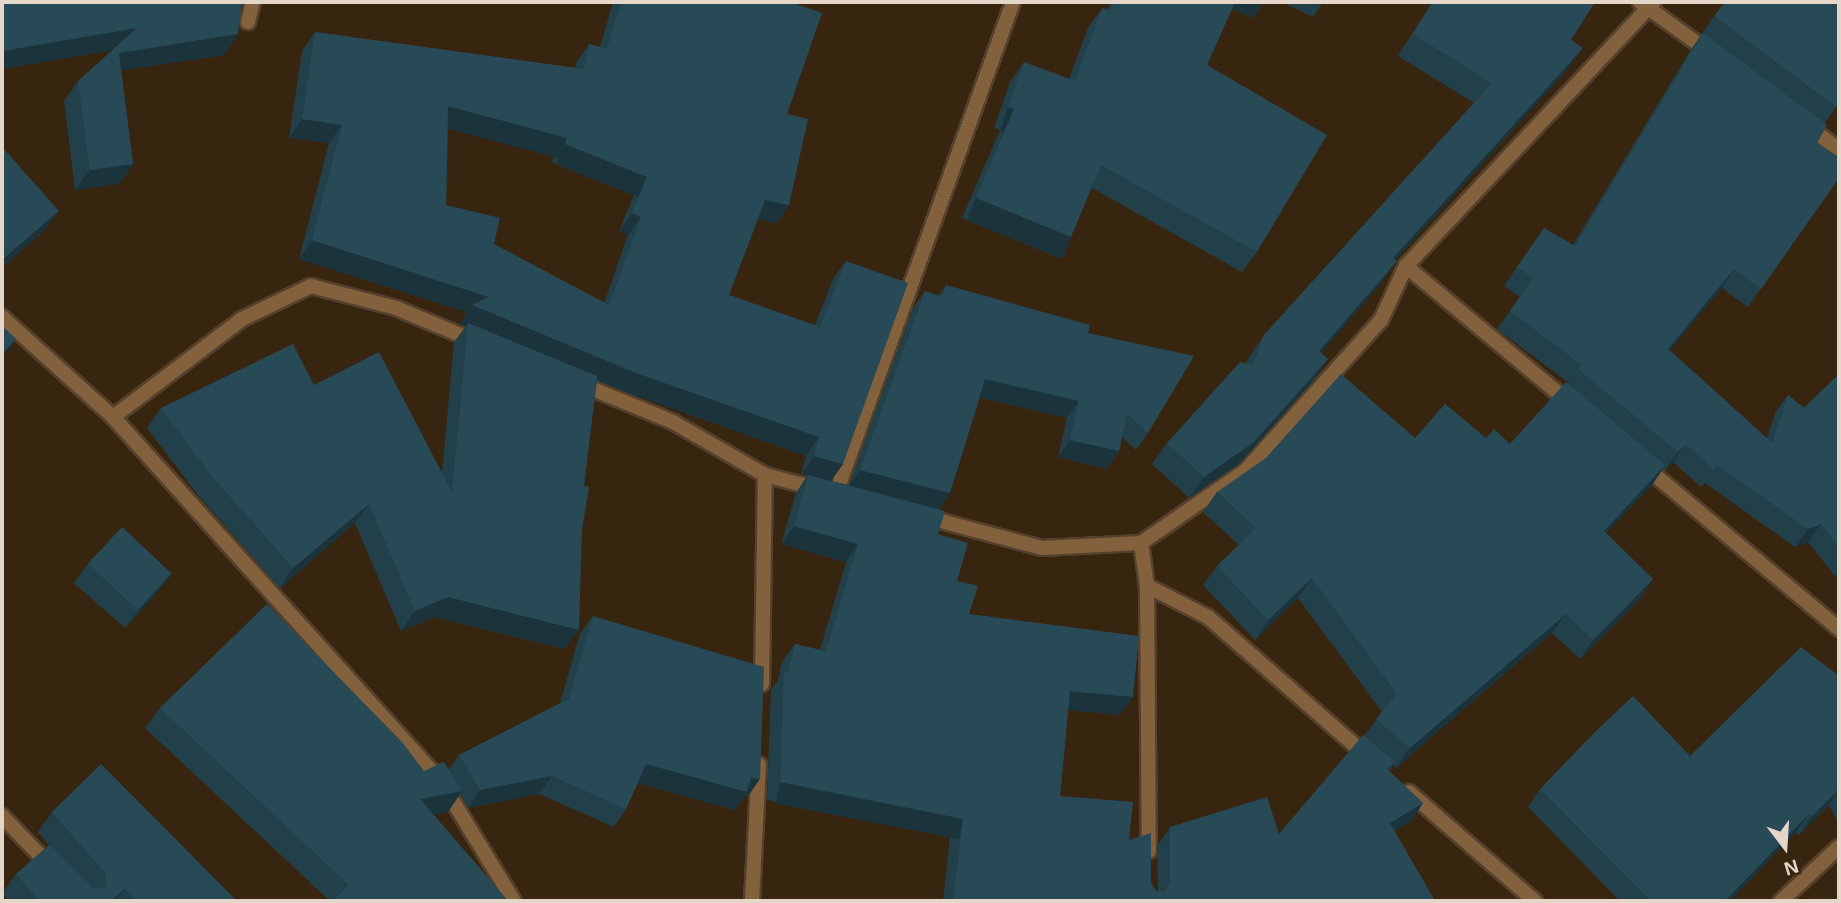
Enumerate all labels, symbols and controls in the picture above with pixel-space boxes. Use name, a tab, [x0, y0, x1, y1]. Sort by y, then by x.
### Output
north arrow	[1750, 812, 1820, 882]
text: N	[1782, 856, 1801, 880]

